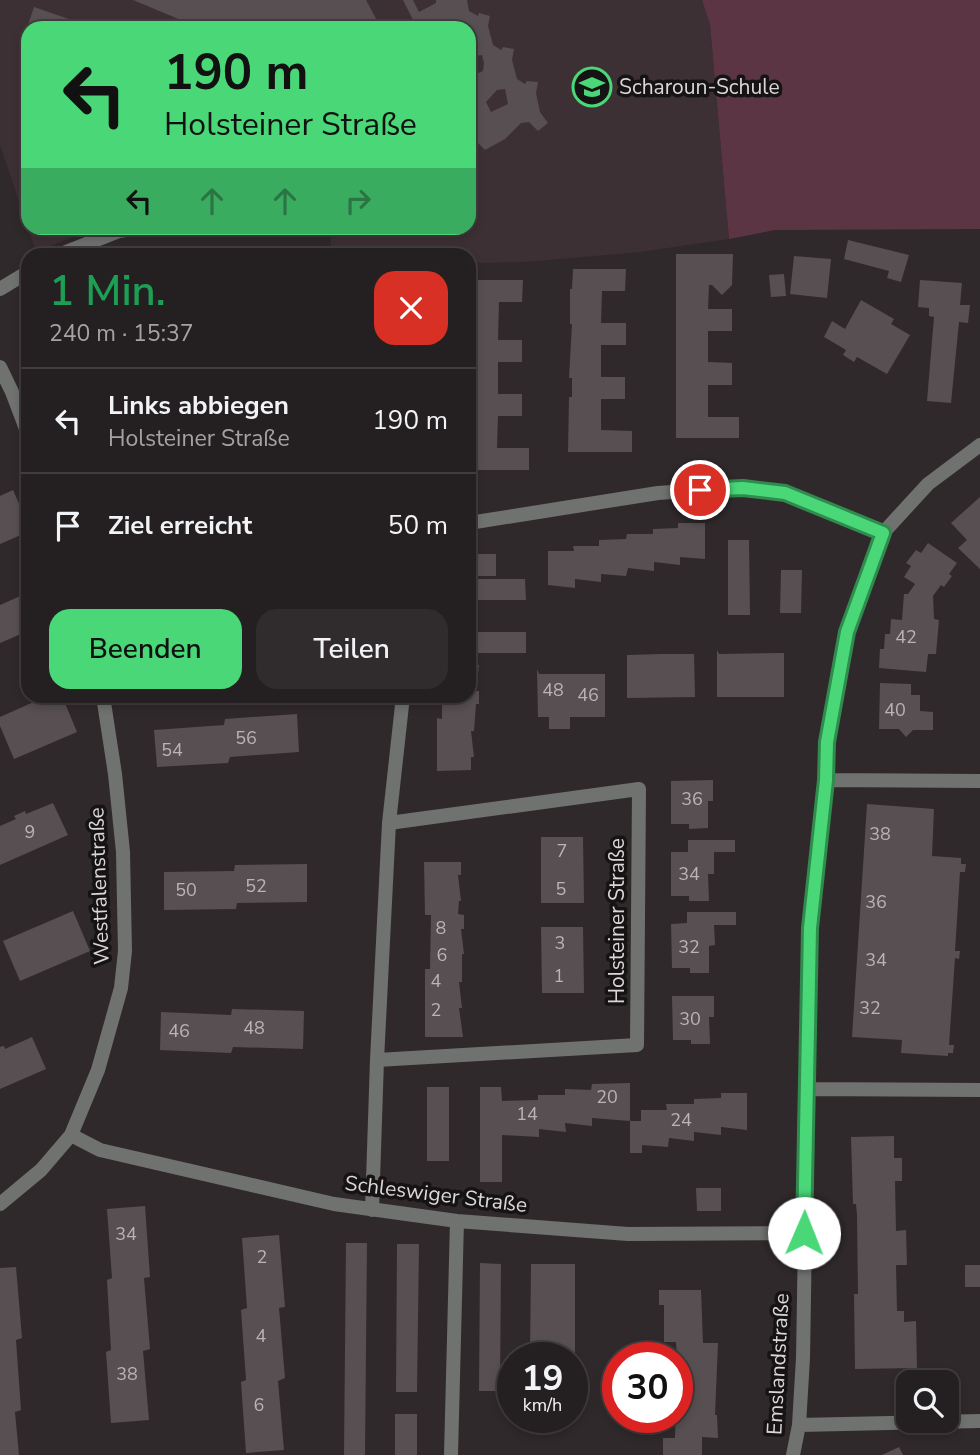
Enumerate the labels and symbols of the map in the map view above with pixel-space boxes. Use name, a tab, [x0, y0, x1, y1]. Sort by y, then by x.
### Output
school or university icon: Scharoun-Schule	[571, 66, 613, 108]
place label: Scharoun-Schule	[619, 73, 780, 101]
pin	[670, 460, 730, 520]
house number: 42	[895, 625, 917, 649]
house number: 48	[542, 678, 564, 702]
house number: 46	[577, 683, 599, 707]
house number: 40	[884, 698, 906, 722]
house number: 56	[235, 726, 257, 750]
house number: 54	[161, 738, 183, 762]
house number: 36	[681, 787, 703, 811]
street label: Westfalenstraße	[82, 807, 116, 965]
house number: 9	[25, 820, 35, 844]
house number: 38	[869, 822, 891, 846]
street label: Holsteiner Straße	[603, 838, 631, 1004]
house number: 7	[557, 839, 567, 863]
house number: 34	[678, 862, 700, 886]
house number: 52	[245, 874, 267, 898]
house number: 5	[556, 877, 566, 901]
house number: 50	[175, 878, 197, 902]
house number: 36	[865, 890, 887, 914]
house number: 8	[436, 916, 446, 940]
house number: 3	[555, 931, 565, 955]
house number: 32	[678, 935, 700, 959]
house number: 6	[437, 943, 447, 967]
house number: 34	[865, 948, 887, 972]
house number: 1	[554, 964, 564, 988]
house number: 4	[431, 969, 442, 993]
house number: 32	[859, 996, 881, 1020]
house number: 2	[431, 998, 441, 1022]
house number: 30	[679, 1007, 701, 1031]
house number: 48	[243, 1016, 265, 1040]
house number: 46	[168, 1019, 190, 1043]
house number: 20	[596, 1085, 618, 1109]
house number: 14	[516, 1102, 538, 1126]
house number: 24	[670, 1108, 692, 1132]
street label: Schleswiger Straße	[343, 1169, 529, 1219]
position arrow	[767, 1196, 841, 1270]
house number: 34	[115, 1222, 137, 1246]
house number: 2	[257, 1245, 267, 1269]
street label: Emslandstraße	[760, 1292, 796, 1436]
house number: 4	[256, 1324, 267, 1348]
speed limit sign: 30	[602, 1342, 693, 1433]
house number: 38	[116, 1362, 138, 1386]
house number: 6	[254, 1393, 264, 1417]

